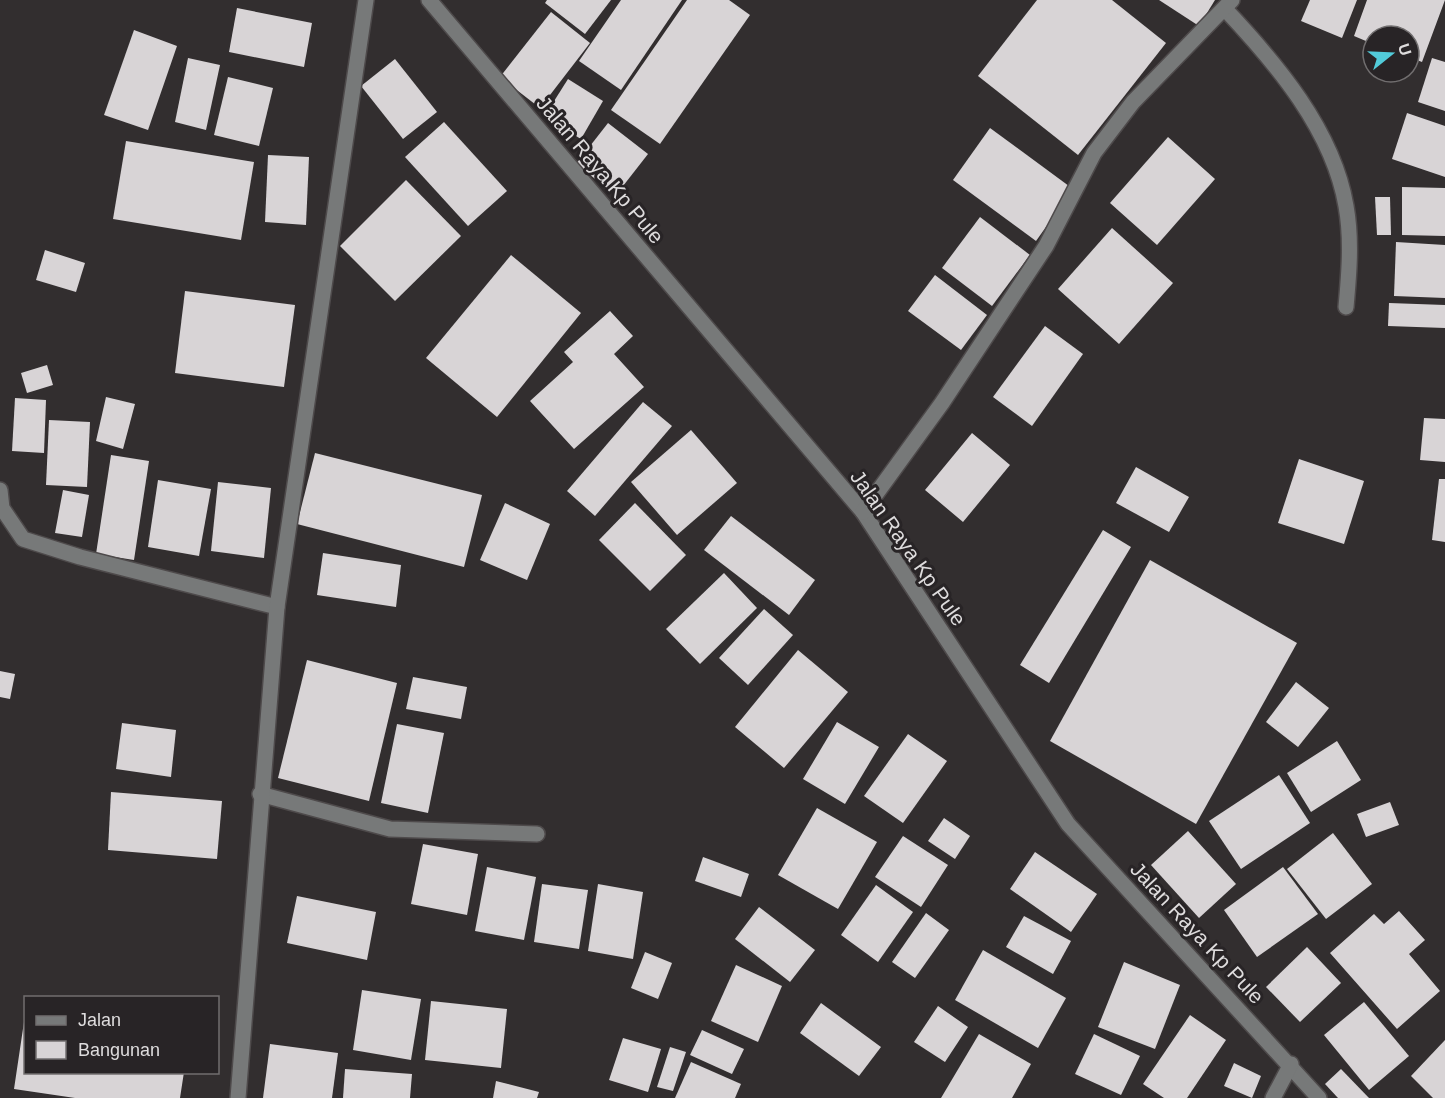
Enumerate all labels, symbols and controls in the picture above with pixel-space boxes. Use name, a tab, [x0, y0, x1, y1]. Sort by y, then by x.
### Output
north arrow	[1361, 24, 1421, 84]
text: U	[1395, 41, 1415, 58]
street label: Jalan Raya Kp Pule	[532, 92, 668, 248]
street label: Jalan Raya Kp Pule	[846, 466, 971, 630]
street label: Jalan Raya Kp Pule	[1126, 857, 1269, 1008]
legend	[24, 996, 219, 1074]
text: Jalan	[78, 1010, 121, 1030]
text: Bangunan	[78, 1040, 160, 1060]

